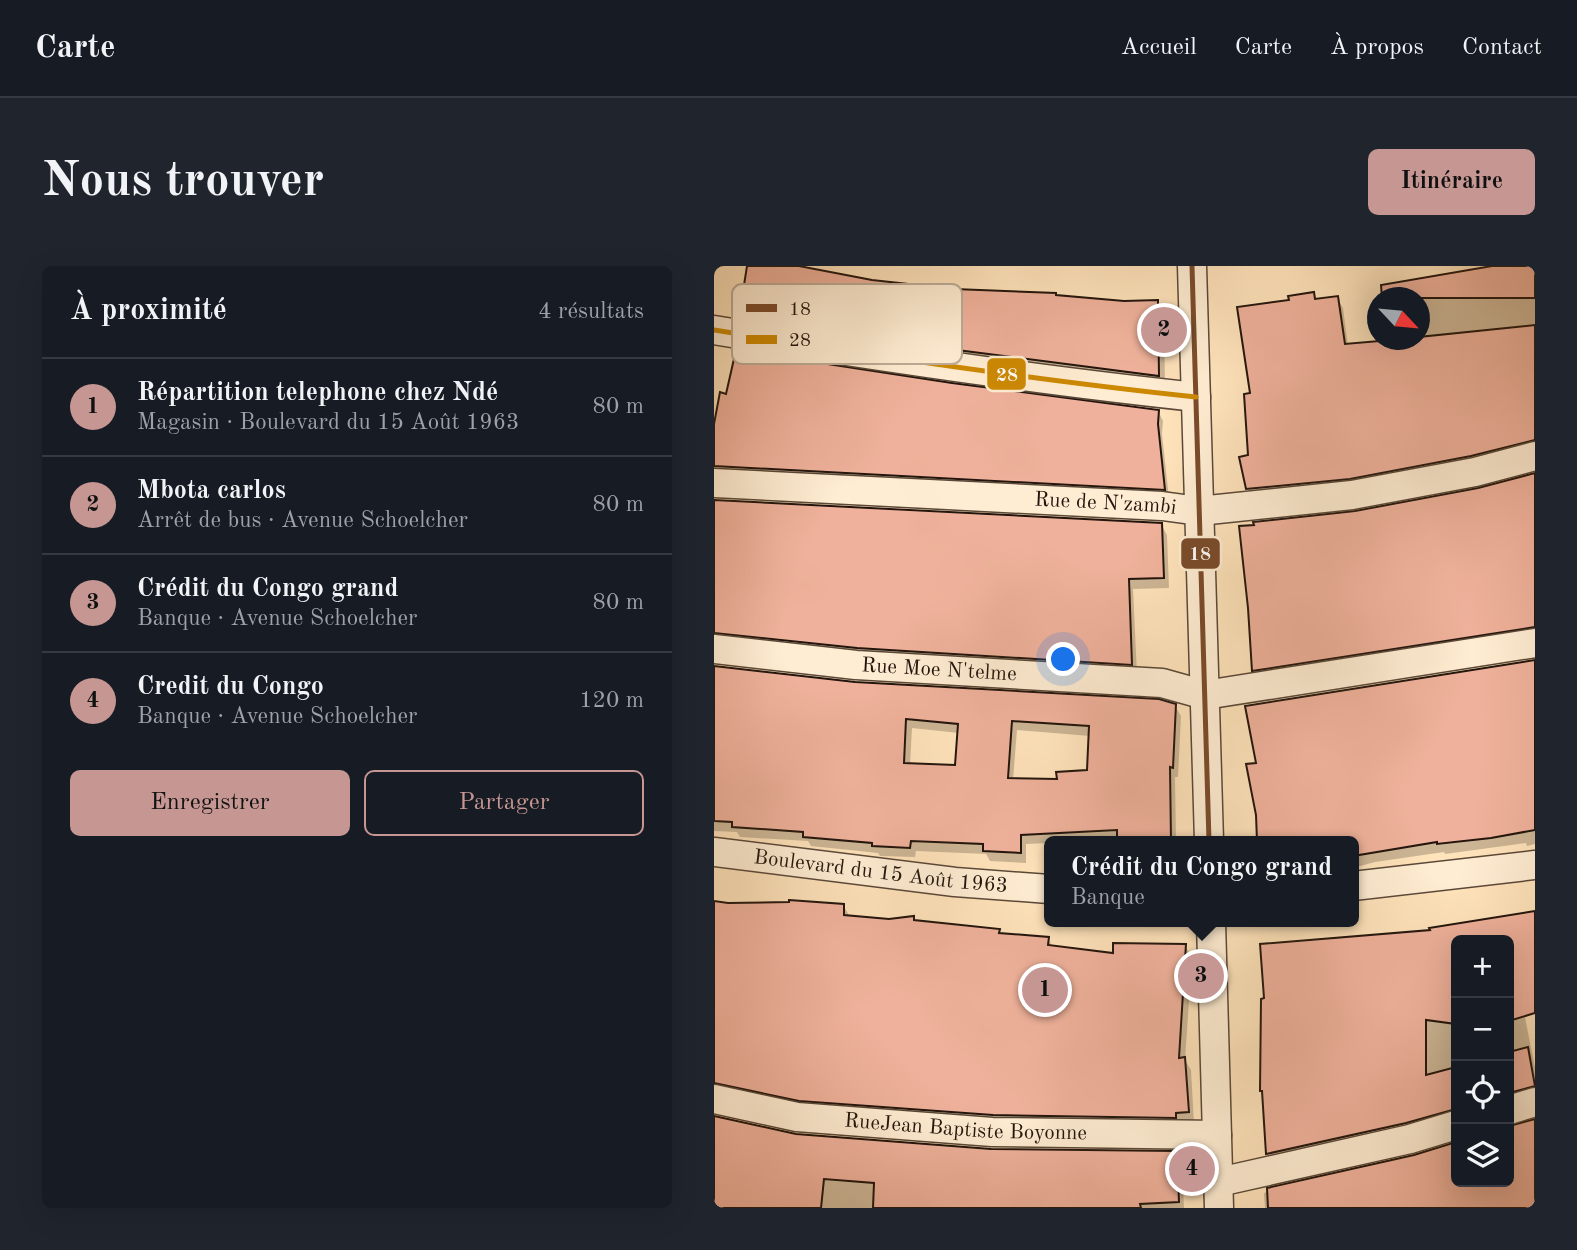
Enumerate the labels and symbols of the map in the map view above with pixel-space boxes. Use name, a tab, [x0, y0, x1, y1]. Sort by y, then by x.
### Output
legend	[732, 284, 962, 364]
north arrow	[1367, 287, 1430, 350]
text: 18	[789, 301, 811, 320]
pin: 2	[1141, 304, 1187, 356]
text: 28	[789, 332, 811, 351]
line badge: 28	[986, 357, 1027, 391]
text: 28	[996, 367, 1018, 386]
street label: Rue de N'zambi	[1034, 489, 1178, 518]
line badge: 18	[1180, 537, 1221, 570]
text: 18	[1189, 546, 1211, 565]
your location	[1046, 642, 1080, 676]
street label: Rue Moe N'telme	[861, 655, 1017, 685]
street label: Boulevard du 15 Août 1963	[752, 847, 1009, 896]
pin: 3	[1178, 950, 1224, 1002]
pin: 1	[1022, 964, 1068, 1016]
street label: RueJean Baptiste Boyonne	[844, 1110, 1087, 1144]
pin: 4	[1169, 1143, 1215, 1195]

